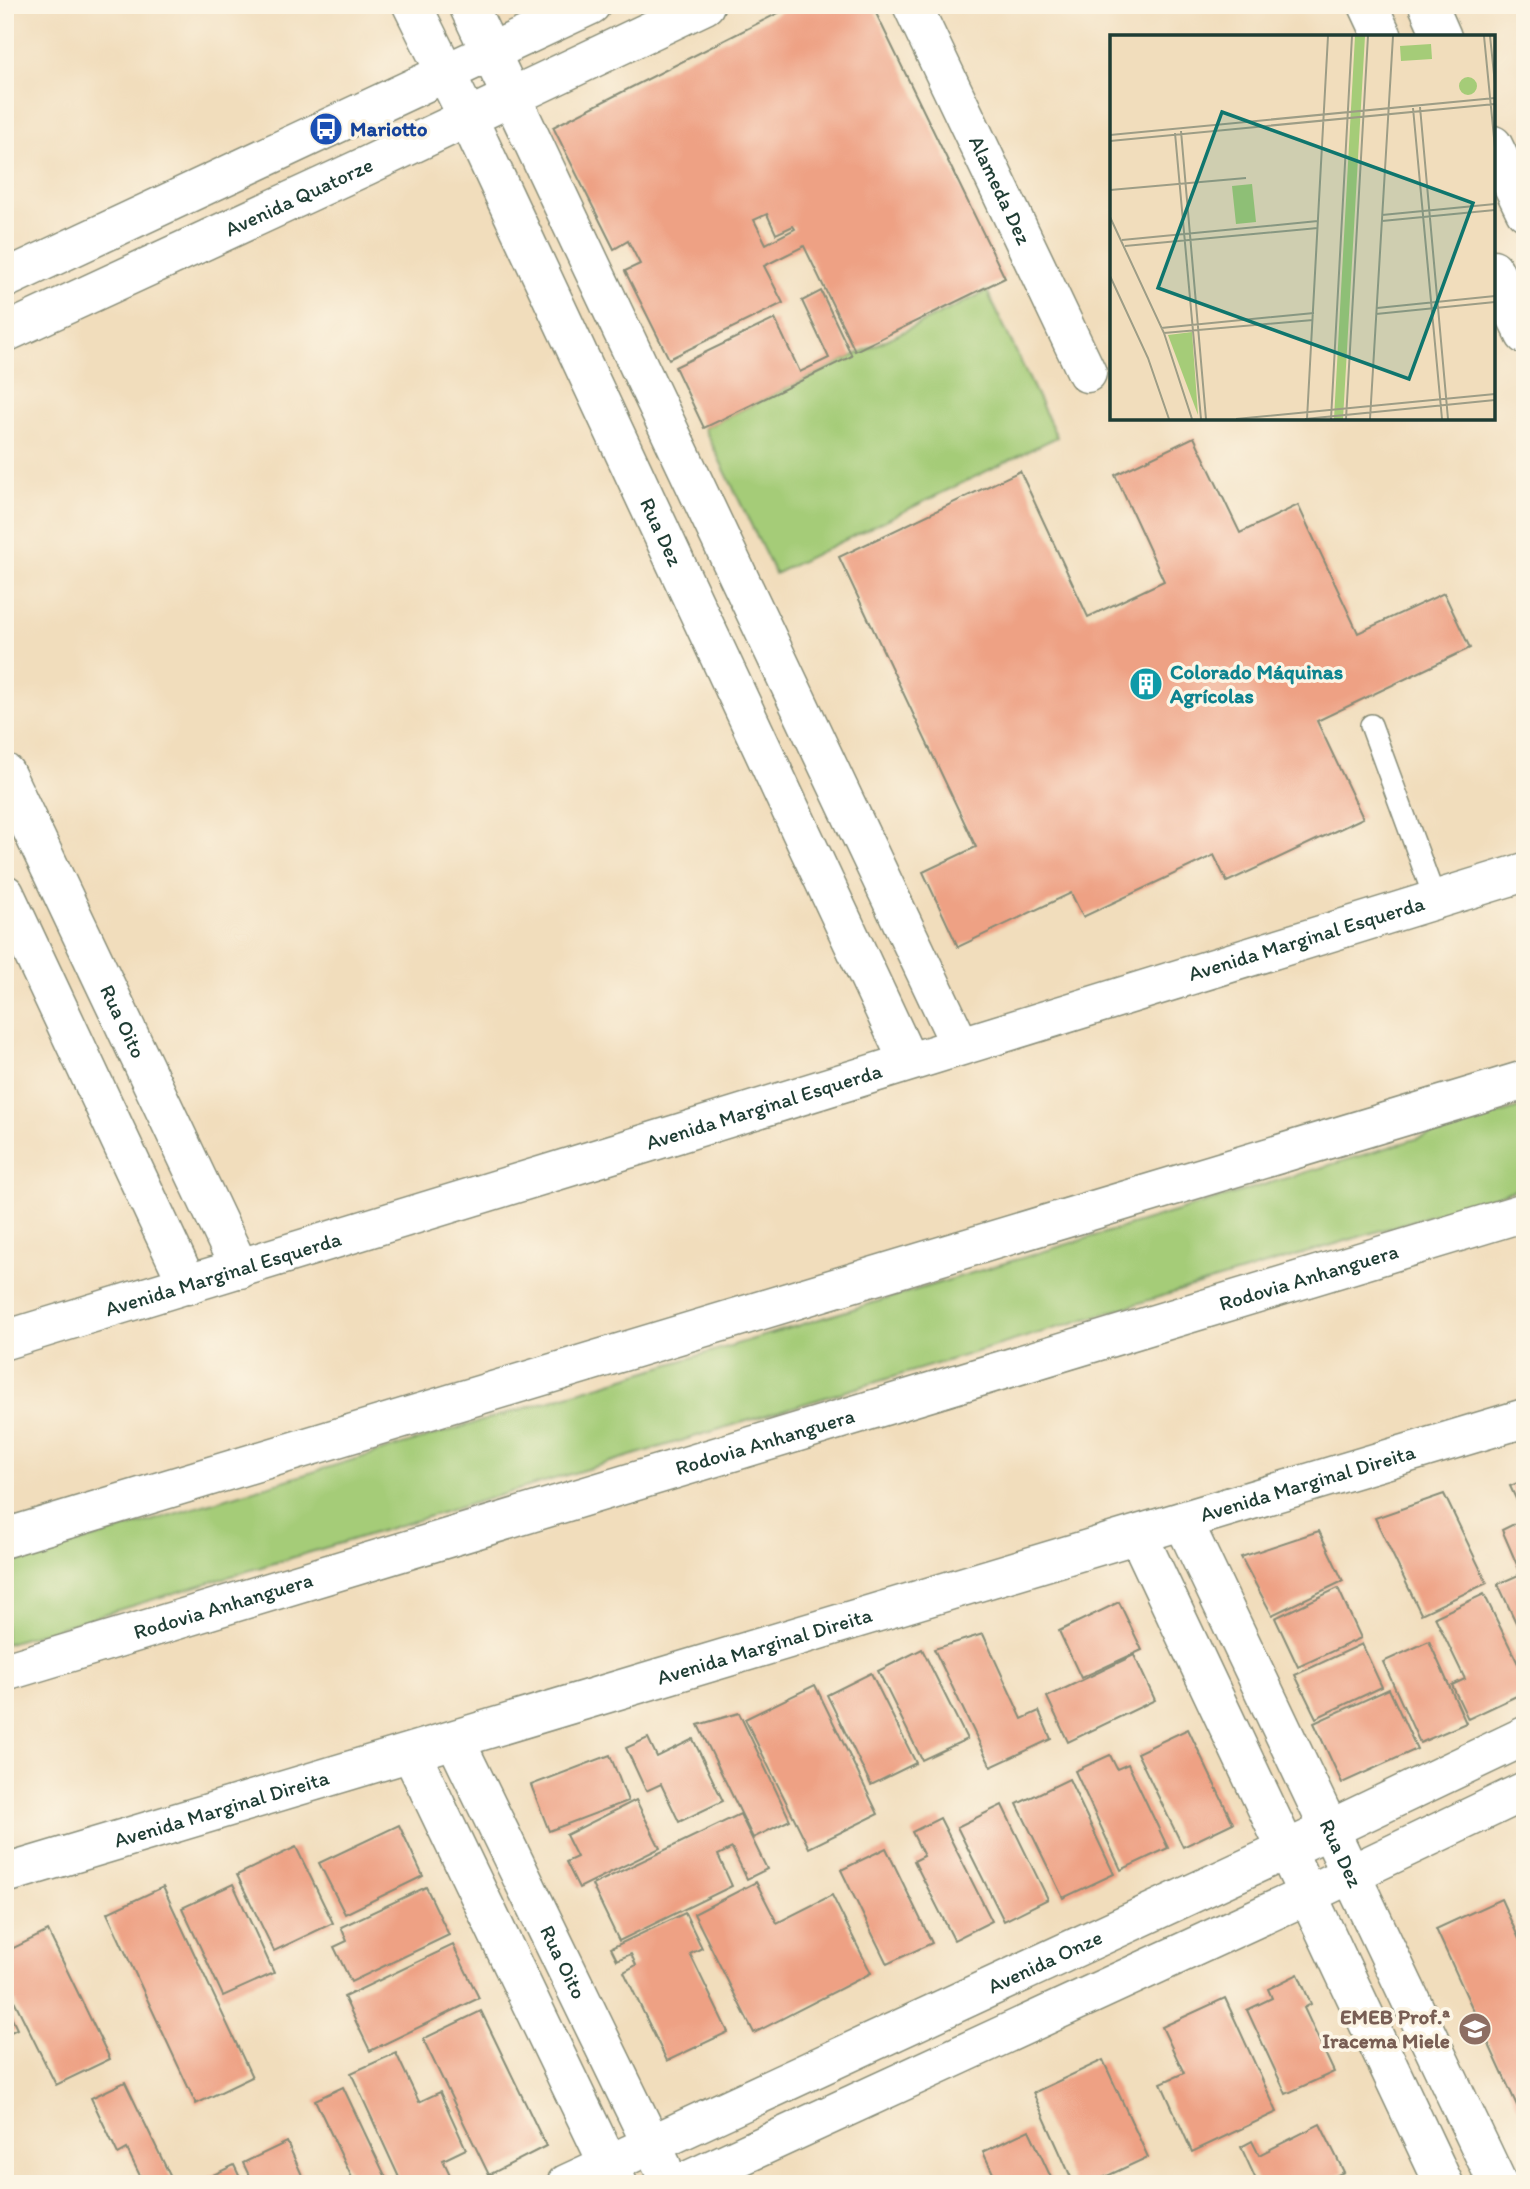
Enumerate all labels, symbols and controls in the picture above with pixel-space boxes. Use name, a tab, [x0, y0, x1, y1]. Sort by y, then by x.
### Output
inset map	[1110, 35, 1495, 420]
bus stop icon: Mariotto	[307, 110, 345, 148]
place label: Mariotto	[350, 116, 428, 141]
street label: Alameda Dez	[964, 131, 1037, 249]
street label: Avenida Quatorze	[221, 152, 377, 241]
street label: Rua Dez	[635, 494, 688, 570]
place label: Colorado Máquinas Agrícolas	[1169, 659, 1343, 709]
building icon: Colorado Máquinas Agrícolas	[1127, 665, 1165, 703]
street label: Avenida Marginal Esquerda	[1185, 890, 1428, 986]
street label: Rua Oito	[95, 980, 151, 1062]
street label: Avenida Marginal Esquerda	[643, 1058, 885, 1155]
street label: Avenida Marginal Esquerda	[102, 1226, 344, 1321]
street label: Rodovia Anhanguera	[1216, 1238, 1401, 1316]
street label: Rodovia Anhanguera	[672, 1403, 857, 1480]
street label: Avenida Marginal Direita	[1197, 1439, 1418, 1527]
street label: Rodovia Anhanguera	[131, 1567, 316, 1644]
street label: Avenida Marginal Direita	[654, 1602, 875, 1690]
street label: Avenida Marginal Direita	[111, 1764, 332, 1853]
street label: Rua Dez	[1315, 1815, 1368, 1892]
street label: Rua Oito	[535, 1921, 592, 2003]
street label: Avenida Onze	[984, 1924, 1106, 1999]
place label: EMEB Prof.ª Iracema Miele	[1322, 2004, 1450, 2053]
school or university icon: EMEB Prof.ª Iracema Miele	[1456, 2010, 1494, 2048]

